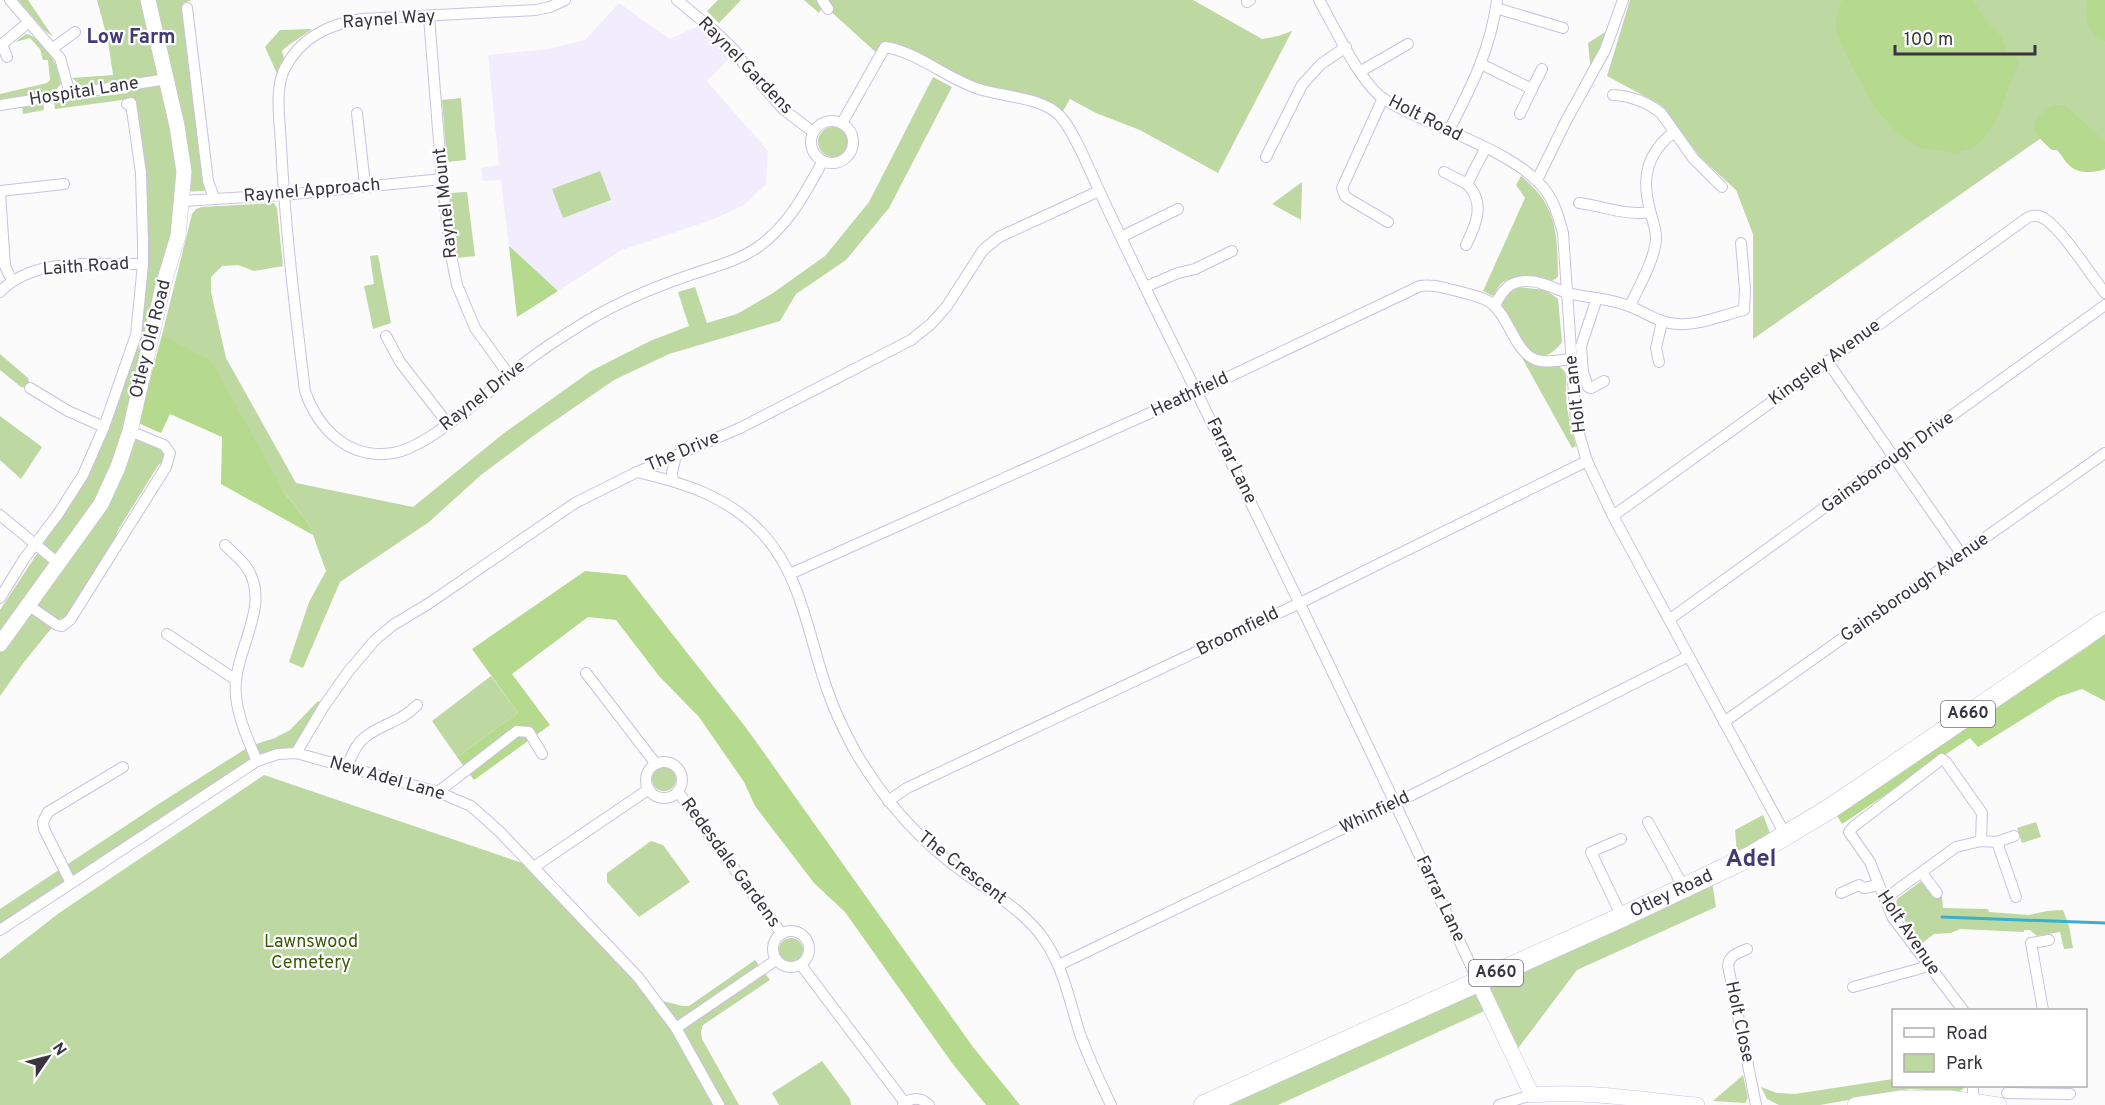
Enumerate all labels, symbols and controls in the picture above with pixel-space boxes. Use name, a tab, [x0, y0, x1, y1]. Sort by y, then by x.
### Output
street label: Raynel Way	[342, 5, 436, 35]
street label: Raynel Gardens	[693, 12, 797, 120]
scale bar	[1895, 18, 2034, 56]
district label: Low Farm	[86, 25, 176, 51]
text: 100 m	[1904, 29, 1953, 52]
street label: Hospital Lane	[28, 72, 140, 112]
street label: Holt Road	[1384, 91, 1466, 147]
street label: Raynel Mount	[429, 146, 463, 260]
street label: Raynel Approach	[243, 174, 381, 208]
street label: Laith Road	[42, 253, 130, 281]
street label: Otley Old Road	[125, 277, 177, 401]
street label: Kingsley Avenue	[1765, 315, 1885, 411]
street label: Holt Lane	[1560, 354, 1592, 434]
street label: Raynel Drive	[435, 355, 531, 437]
street label: Heathfield	[1147, 367, 1233, 423]
street label: Gainsborough Drive	[1817, 407, 1959, 519]
street label: Farrar Lane	[1200, 414, 1262, 508]
street label: The Drive	[643, 426, 723, 478]
street label: Gainsborough Avenue	[1836, 528, 1994, 648]
street label: Broomfield	[1193, 602, 1283, 662]
road number: A660	[1941, 701, 1995, 727]
street label: New Adel Lane	[326, 752, 448, 806]
street label: Whinfield	[1336, 786, 1414, 840]
street label: Redesdale Gardens	[675, 794, 785, 932]
street label: The Crescent	[913, 826, 1011, 910]
district label: Adel	[1725, 845, 1777, 875]
street label: Farrar Lane	[1410, 852, 1470, 946]
street label: Otley Road	[1626, 864, 1717, 923]
street label: Holt Avenue	[1871, 886, 1945, 980]
park label: Lawnswood Cemetery	[264, 931, 358, 975]
road number: A660	[1469, 960, 1523, 986]
street label: Holt Close	[1719, 979, 1759, 1065]
legend	[1892, 1009, 2087, 1087]
text: Road	[1946, 1023, 1988, 1046]
north arrow	[18, 1027, 78, 1087]
text: N	[47, 1039, 70, 1060]
text: Park	[1946, 1053, 1983, 1076]

